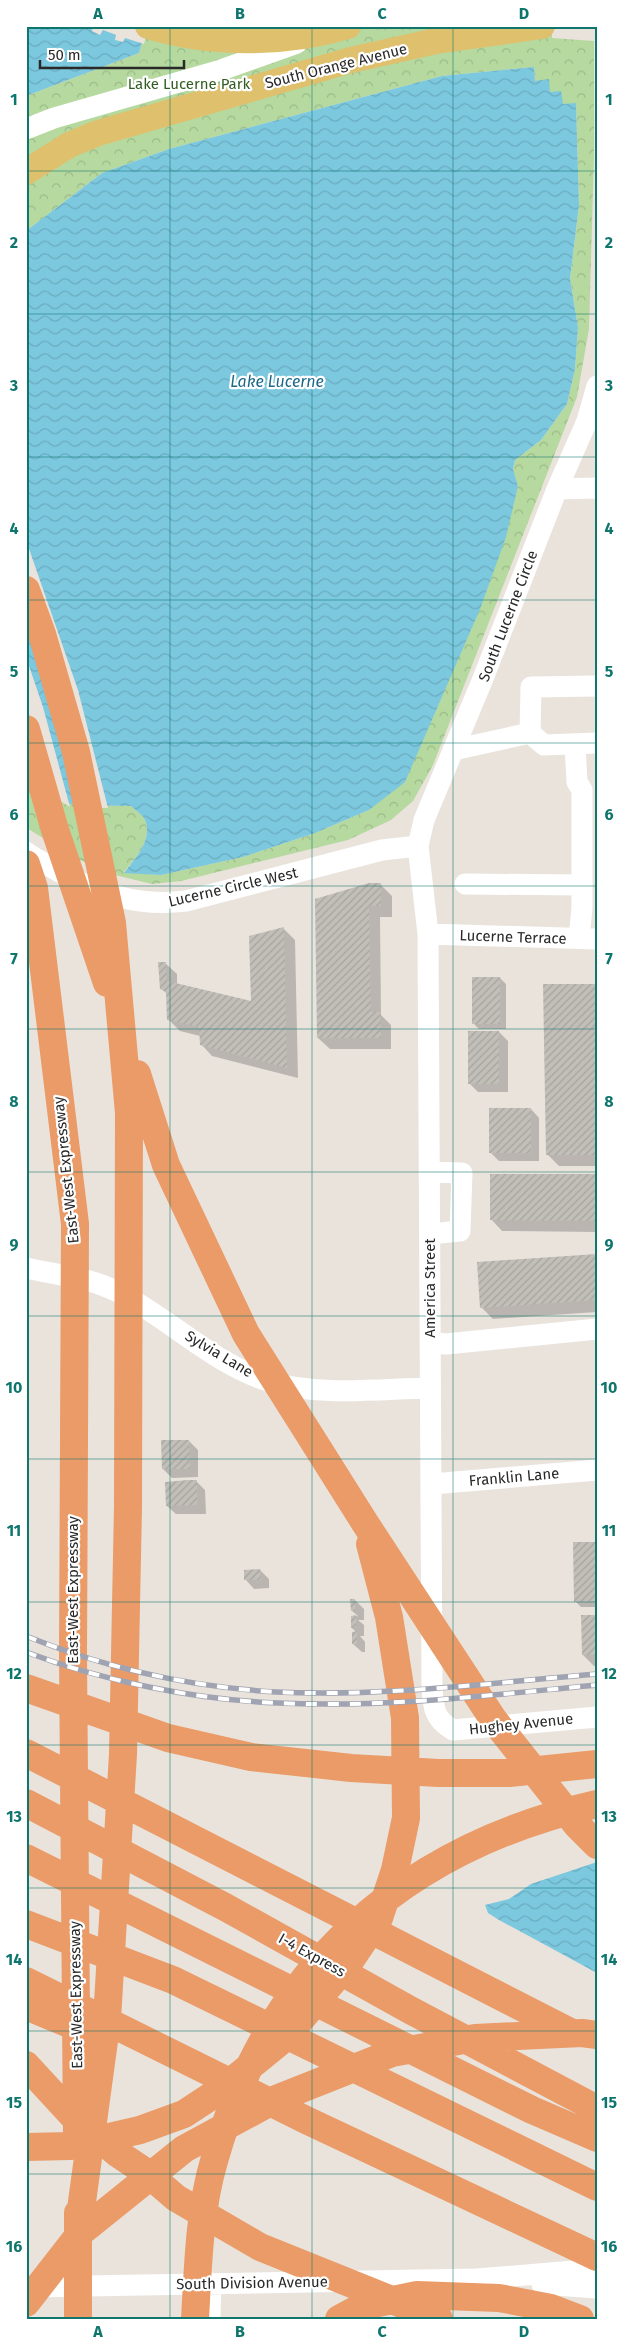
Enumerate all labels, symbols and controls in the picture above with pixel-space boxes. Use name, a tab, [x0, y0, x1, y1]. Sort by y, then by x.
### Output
text: A	[92, 4, 103, 23]
text: B	[235, 4, 245, 23]
text: C	[377, 4, 387, 23]
text: D	[519, 4, 529, 23]
scale bar	[40, 38, 184, 70]
street label: South Orange Avenue	[263, 40, 409, 92]
text: 50 m	[48, 46, 81, 64]
park label: Lake Lucerne Park	[128, 75, 251, 93]
text: 1	[10, 90, 18, 109]
text: 1	[605, 90, 613, 109]
text: 2	[10, 233, 18, 252]
text: 2	[605, 233, 613, 252]
water label: Lake Lucerne	[230, 372, 324, 391]
text: 3	[9, 376, 18, 395]
text: 3	[604, 376, 613, 395]
text: 4	[9, 519, 19, 538]
text: 4	[604, 519, 614, 538]
street label: South Lucerne Circle	[475, 548, 541, 684]
text: 5	[10, 662, 19, 681]
text: 5	[605, 662, 614, 681]
text: 6	[9, 805, 19, 824]
text: 6	[604, 805, 614, 824]
street label: Lucerne Circle West	[167, 863, 300, 911]
street label: Lucerne Terrace	[459, 926, 567, 948]
text: 7	[10, 949, 18, 968]
text: 7	[605, 949, 613, 968]
text: 8	[9, 1092, 19, 1111]
text: 8	[604, 1092, 614, 1111]
street label: East-West Expressway	[49, 1095, 83, 1244]
text: 9	[10, 1235, 19, 1254]
text: 9	[605, 1235, 614, 1254]
street label: America Street	[421, 1238, 439, 1338]
street label: Sylvia Lane	[182, 1327, 256, 1381]
text: 10	[6, 1378, 22, 1397]
text: 10	[601, 1378, 617, 1397]
street label: Franklin Lane	[468, 1464, 560, 1490]
street label: East-West Expressway	[64, 1515, 82, 1664]
text: 11	[7, 1521, 21, 1540]
text: 11	[602, 1521, 616, 1540]
text: 12	[6, 1664, 22, 1683]
text: 12	[601, 1664, 617, 1683]
street label: Hughey Avenue	[468, 1710, 574, 1738]
text: 13	[6, 1807, 22, 1826]
text: 13	[601, 1807, 617, 1826]
street label: East-West Expressway	[66, 1920, 86, 2069]
street label: I-4 Express	[275, 1929, 349, 1981]
text: 14	[6, 1950, 22, 1969]
text: 14	[601, 1950, 617, 1969]
text: 15	[6, 2093, 22, 2112]
text: 15	[601, 2093, 617, 2112]
text: 16	[6, 2237, 22, 2256]
text: 16	[601, 2237, 617, 2256]
street label: South Division Avenue	[176, 2273, 328, 2293]
text: A	[92, 2322, 103, 2341]
text: B	[235, 2322, 245, 2341]
text: C	[377, 2322, 387, 2341]
text: D	[519, 2322, 529, 2341]

